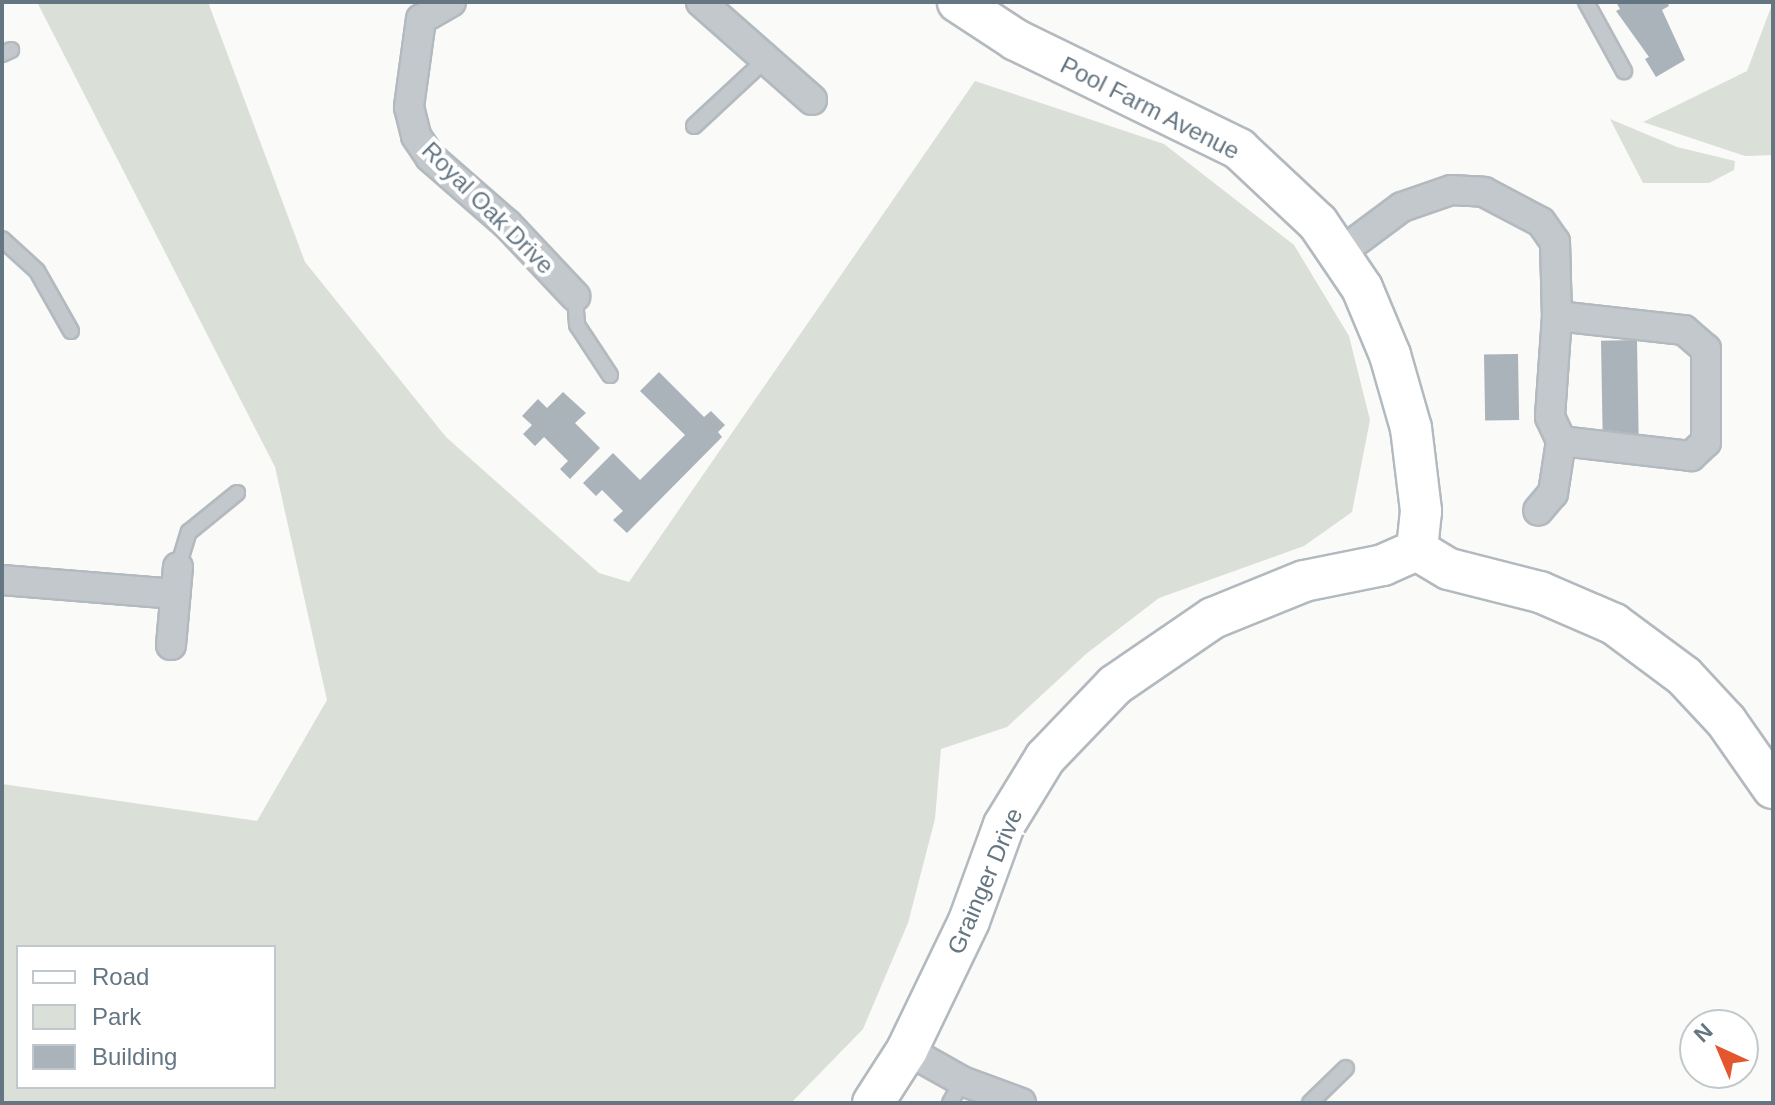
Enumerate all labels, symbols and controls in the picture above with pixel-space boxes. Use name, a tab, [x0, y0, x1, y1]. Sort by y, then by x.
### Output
street label: Pool Farm Avenue	[1055, 50, 1245, 166]
street label: Royal Oak Drive	[416, 136, 560, 280]
street label: Grainger Drive	[941, 804, 1029, 958]
legend	[16, 945, 276, 1089]
text: Road	[92, 963, 149, 990]
text: Park	[92, 1003, 141, 1030]
north arrow	[1679, 1009, 1759, 1089]
text: N	[1689, 1018, 1718, 1047]
text: Building	[92, 1043, 177, 1070]

